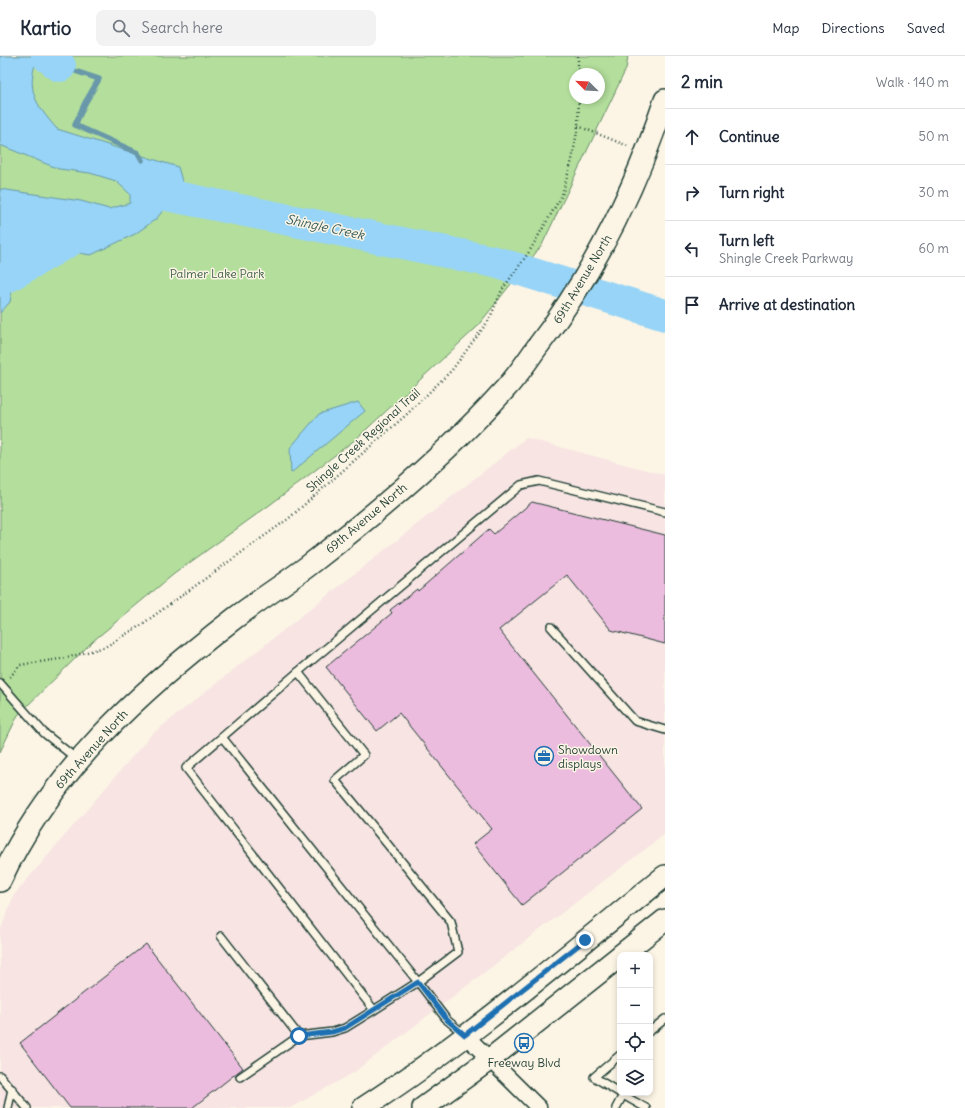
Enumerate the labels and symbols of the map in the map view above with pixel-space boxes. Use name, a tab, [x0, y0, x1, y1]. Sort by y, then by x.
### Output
north arrow	[569, 68, 605, 104]
water label: Shingle Creek	[284, 210, 367, 244]
street label: 69th Avenue North	[549, 232, 615, 326]
park label: Palmer Lake Park	[170, 266, 264, 281]
street label: Shingle Creek Regional Trail	[303, 385, 423, 495]
street label: 69th Avenue North	[322, 480, 410, 556]
street label: 69th Avenue North	[51, 706, 131, 792]
place label: Showdown displays	[558, 742, 618, 771]
office icon: Showdown displays	[533, 745, 555, 767]
route end	[576, 931, 594, 949]
route start	[290, 1027, 308, 1045]
bus stop icon: Freeway Blvd	[513, 1032, 535, 1054]
place label: Freeway Blvd	[487, 1055, 561, 1070]

